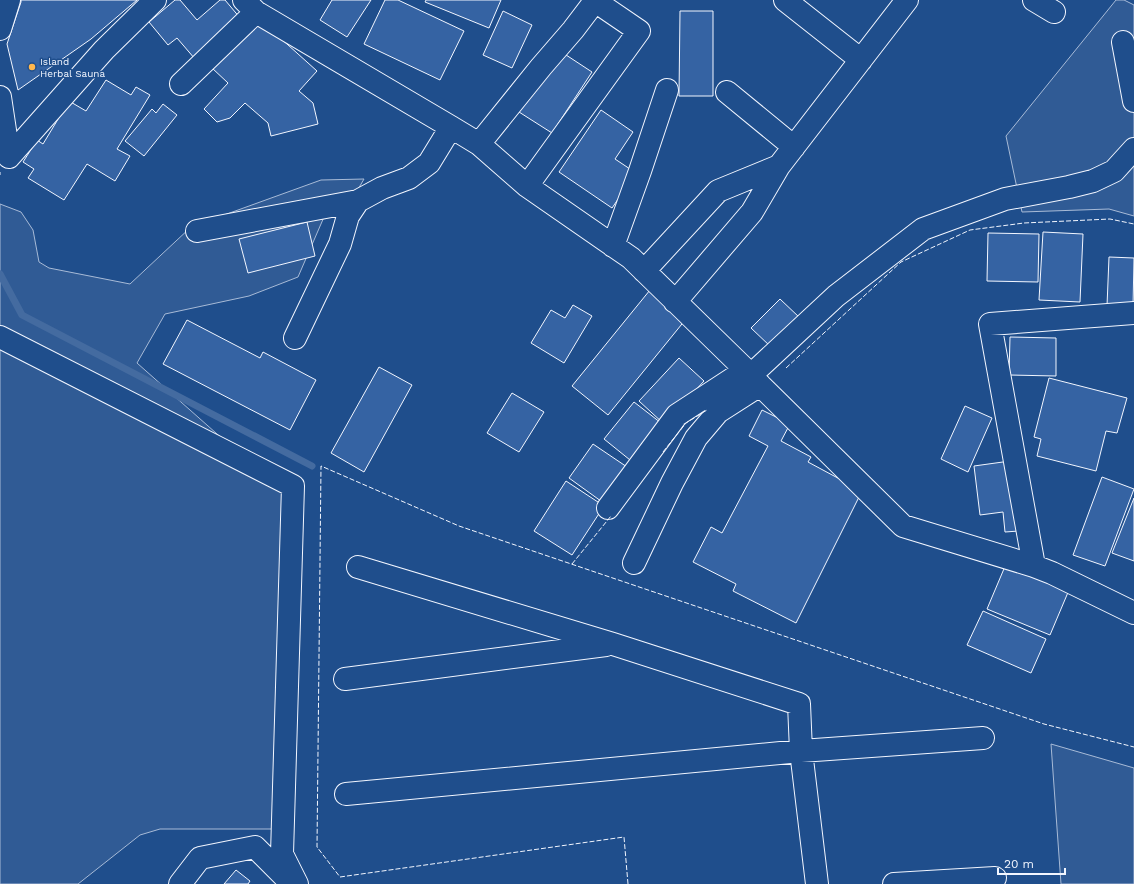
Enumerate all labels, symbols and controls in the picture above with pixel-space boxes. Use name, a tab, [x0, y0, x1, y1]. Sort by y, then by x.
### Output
place label: Island Herbal Sauna	[40, 56, 105, 79]
marker: Island Herbal Sauna	[27, 62, 37, 72]
scale bar	[998, 850, 1065, 876]
text: 20 m	[1004, 857, 1034, 871]

